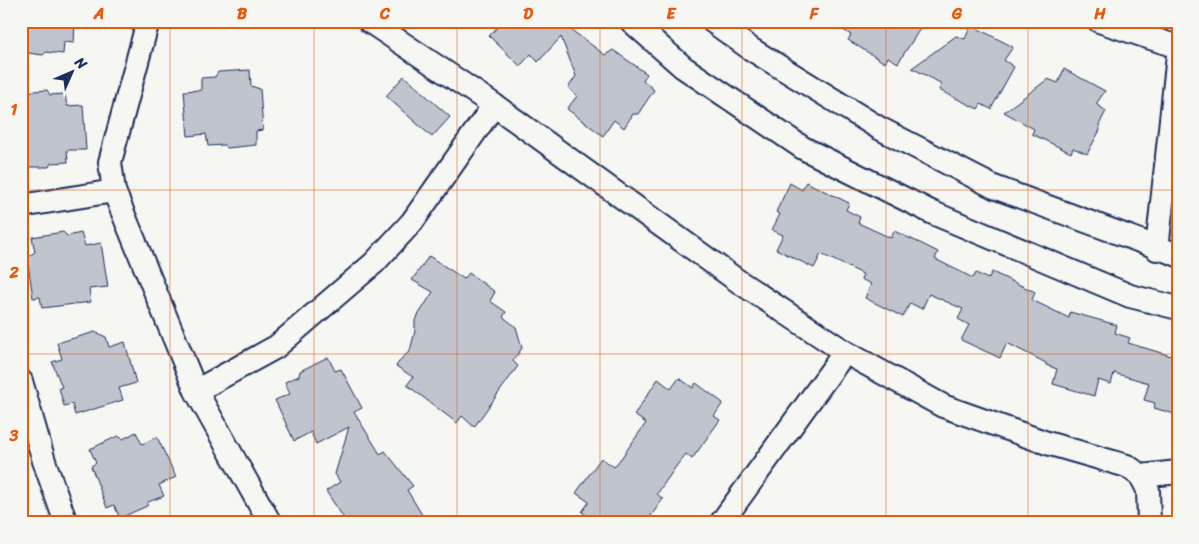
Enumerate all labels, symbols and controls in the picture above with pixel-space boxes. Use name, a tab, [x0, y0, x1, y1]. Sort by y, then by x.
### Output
text: A	[93, 0, 104, 28]
text: B	[237, 0, 248, 28]
text: C	[379, 0, 391, 28]
text: D	[523, 0, 533, 28]
text: E	[667, 0, 677, 28]
text: F	[809, 0, 820, 28]
text: G	[951, 0, 963, 28]
text: H	[1093, 0, 1106, 28]
north arrow	[48, 48, 98, 98]
text: N	[68, 50, 93, 76]
text: 1	[11, 95, 18, 124]
text: 2	[8, 258, 19, 287]
text: 3	[9, 421, 19, 450]

